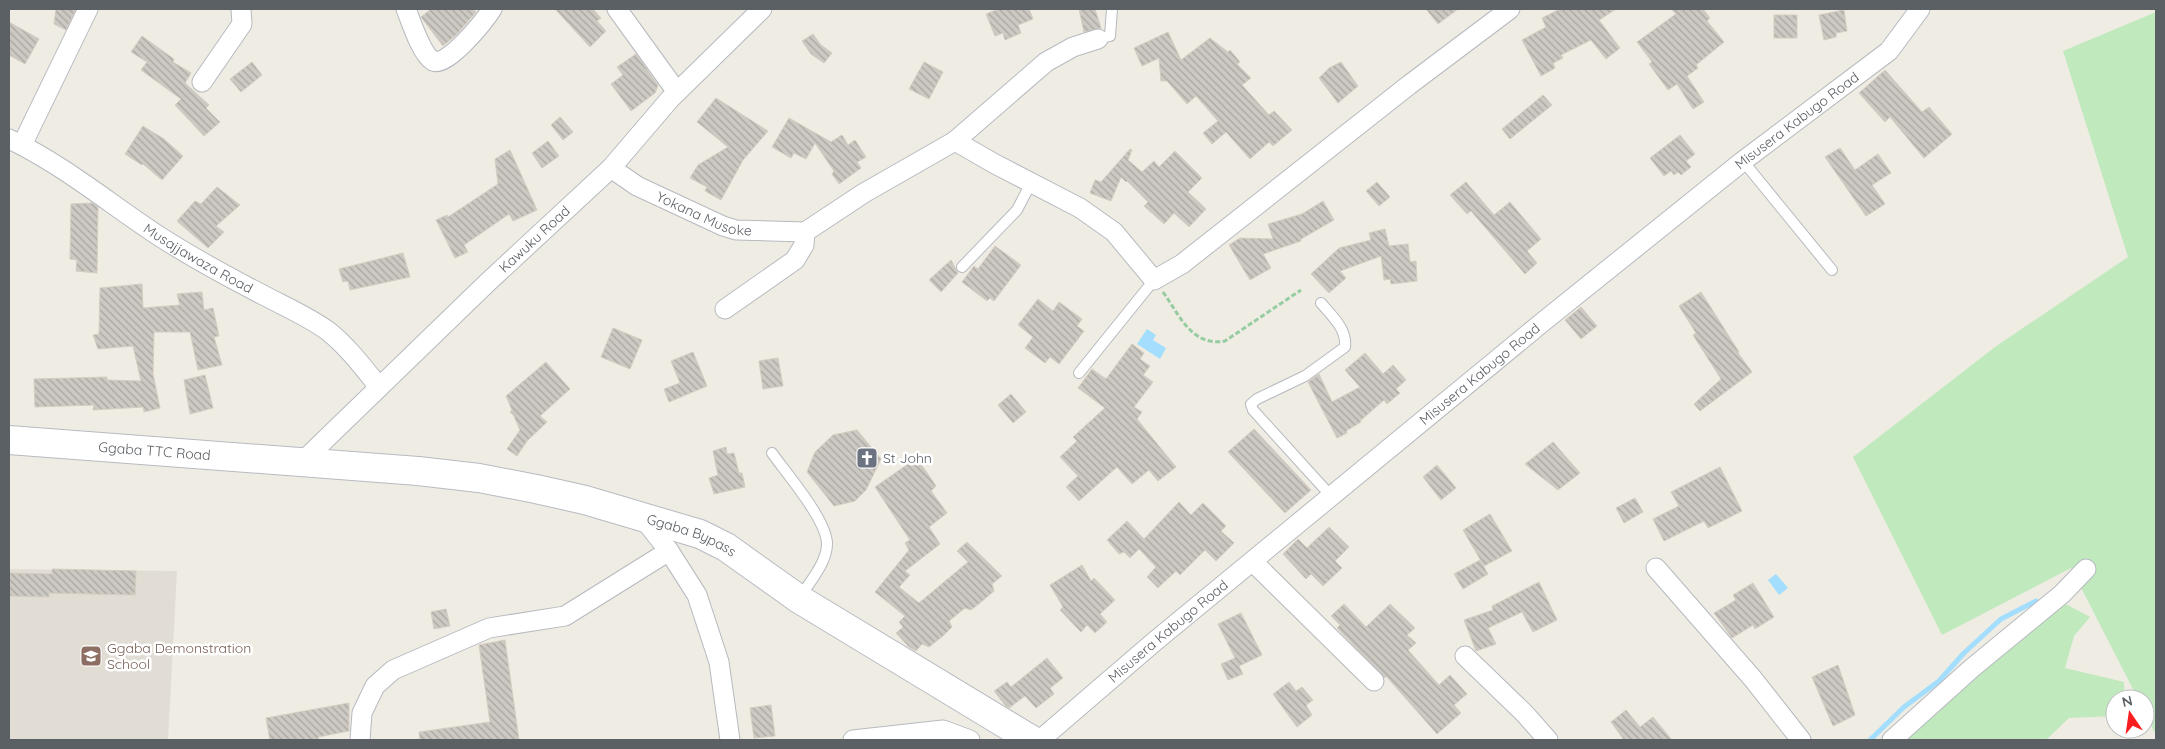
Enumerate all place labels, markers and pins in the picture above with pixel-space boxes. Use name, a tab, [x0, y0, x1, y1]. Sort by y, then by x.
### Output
church icon: St John	[855, 446, 879, 470]
place label: St John	[883, 449, 932, 467]
place label: Ggaba Demonstration School	[107, 639, 251, 673]
school or university icon: Ggaba Demonstration School	[79, 644, 103, 668]

